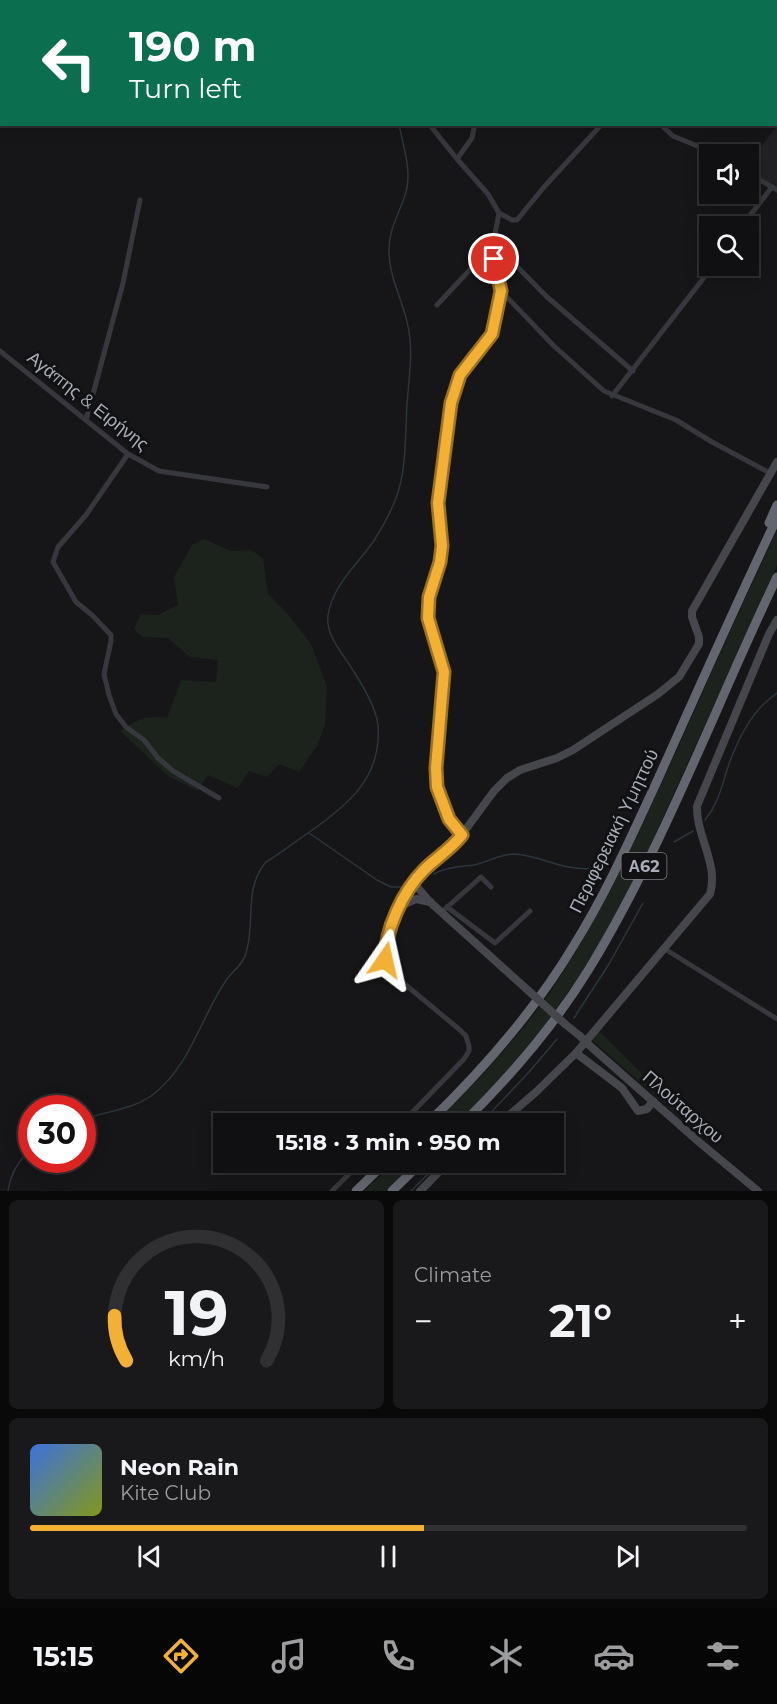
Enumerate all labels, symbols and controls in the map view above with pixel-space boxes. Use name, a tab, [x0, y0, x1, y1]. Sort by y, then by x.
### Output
text: 190 m	[129, 20, 257, 72]
icon: left	[30, 24, 108, 102]
text: Turn left	[129, 72, 242, 105]
map controls	[699, 144, 759, 276]
button: sound	[699, 144, 759, 204]
button: search	[699, 216, 759, 276]
pin	[468, 233, 519, 284]
icon: arrive	[477, 242, 510, 275]
street label: Αγάπης & Ειρήνης	[23, 347, 153, 455]
street label: Περιφερειακή Υμηττού	[565, 746, 663, 916]
road number: Α62	[622, 853, 666, 879]
position arrow	[353, 928, 417, 992]
street label: Πλούταρχου	[638, 1066, 728, 1148]
speed limit sign: 30	[18, 1095, 96, 1173]
text: 15:18 · 3 min · 950 m	[276, 1129, 501, 1156]
text: Climate	[414, 1263, 492, 1287]
text: 19	[164, 1275, 229, 1351]
text: 21°	[549, 1293, 612, 1348]
text: −	[414, 1301, 433, 1341]
text: +	[728, 1301, 747, 1341]
text: km/h	[168, 1346, 225, 1372]
text: Neon Rain	[120, 1454, 239, 1481]
text: Kite Club	[120, 1481, 211, 1505]
icon: previous	[133, 1540, 166, 1573]
icon: pause	[372, 1540, 405, 1573]
icon: next	[611, 1540, 644, 1573]
icon: directions	[160, 1635, 202, 1677]
icon: music	[268, 1635, 310, 1677]
icon: phone	[377, 1635, 419, 1677]
icon: climate	[485, 1635, 527, 1677]
icon: car	[593, 1635, 635, 1677]
icon: filters	[702, 1635, 744, 1677]
text: 15:15	[33, 1640, 94, 1673]

